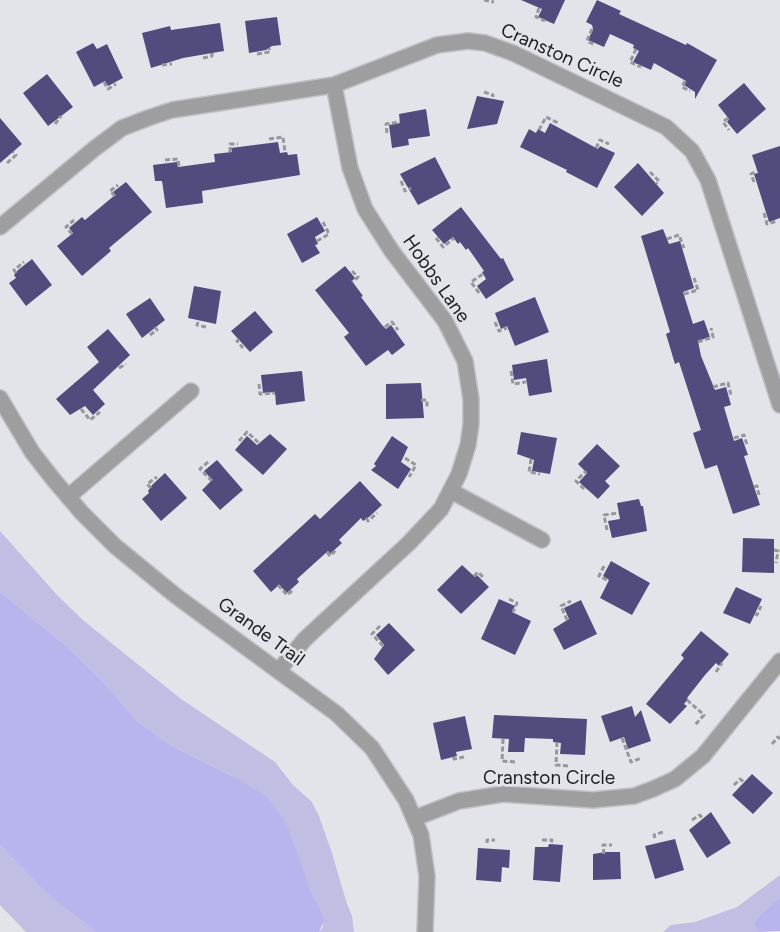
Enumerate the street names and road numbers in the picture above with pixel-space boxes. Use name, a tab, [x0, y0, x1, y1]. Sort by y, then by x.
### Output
street label: Cranston Circle	[497, 19, 627, 93]
street label: Hobbs Lane	[398, 231, 474, 327]
street label: Grande Trail	[213, 593, 309, 671]
street label: Cranston Circle	[483, 767, 615, 789]

